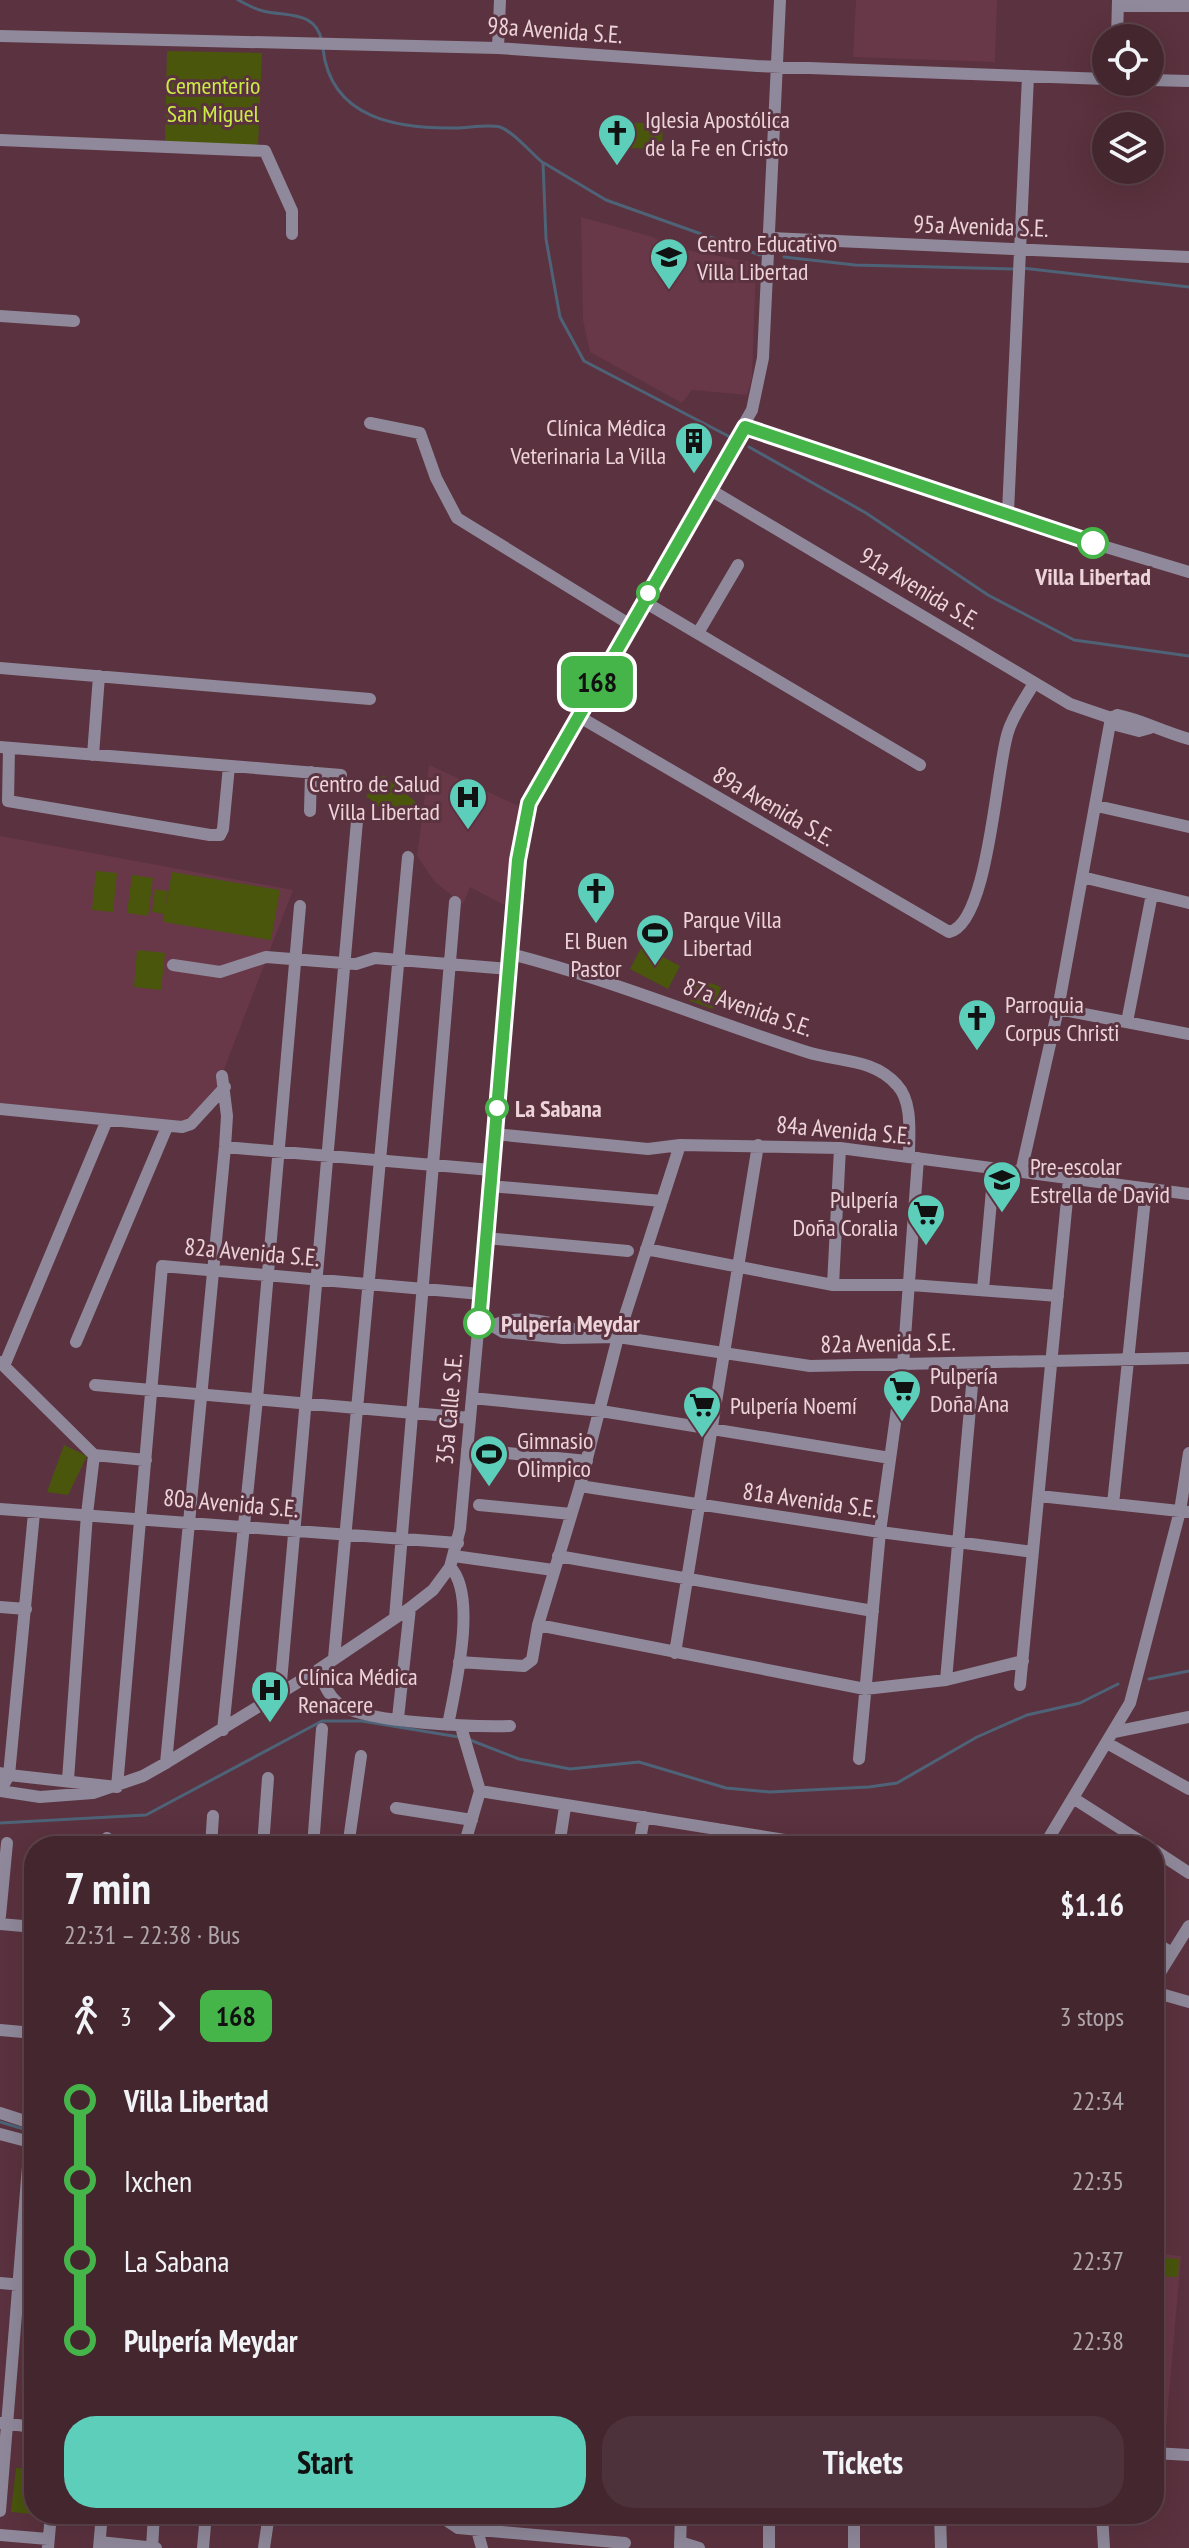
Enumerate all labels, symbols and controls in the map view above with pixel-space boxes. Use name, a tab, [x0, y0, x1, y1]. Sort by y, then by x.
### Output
street label: 98a Avenida S.E.	[486, 10, 624, 50]
map controls	[1092, 24, 1164, 184]
button: locate	[1092, 24, 1164, 96]
park label: Cementerio San Miguel	[166, 70, 260, 129]
place label: Iglesia Apostólica de la Fe en Cristo	[645, 104, 790, 163]
church icon: Iglesia Apostólica de la Fe en Cristo	[596, 112, 638, 167]
button: layers	[1092, 112, 1164, 184]
street label: 95a Avenida S.E.	[913, 208, 1049, 244]
place label: Centro Educativo Villa Libertad	[696, 228, 837, 287]
school or university icon: Centro Educativo Villa Libertad	[648, 236, 690, 291]
place label: Clínica Médica Veterinaria La Villa	[510, 412, 666, 471]
building icon: Clínica Médica Veterinaria La Villa	[673, 420, 715, 475]
marker: Villa Libertad	[1078, 528, 1108, 558]
street label: 91a Avenida S.E.	[854, 540, 986, 636]
place label: Villa Libertad	[1034, 561, 1151, 592]
unlabelled marker	[637, 582, 659, 604]
line badge: 168	[551, 656, 643, 708]
text: 168	[577, 663, 617, 700]
street label: 89a Avenida S.E.	[708, 759, 840, 853]
place label: Centro de Salud Villa Libertad	[309, 768, 440, 827]
hospital icon: Centro de Salud Villa Libertad	[447, 776, 489, 831]
church icon: El Buen Pastor	[575, 870, 617, 925]
place label: Parque Villa Libertad	[683, 904, 782, 963]
sports icon: Parque Villa Libertad	[634, 912, 676, 967]
place label: El Buen Pastor	[564, 925, 628, 984]
street label: 87a Avenida S.E.	[679, 970, 817, 1044]
place label: Parroquia Corpus Christi	[1005, 989, 1120, 1048]
church icon: Parroquia Corpus Christi	[956, 997, 998, 1052]
place label: La Sabana	[515, 1093, 602, 1124]
marker: La Sabana	[486, 1097, 508, 1119]
street label: 84a Avenida S.E.	[775, 1109, 913, 1151]
place label: Pre-escolar Estrella de David	[1030, 1151, 1170, 1210]
school or university icon: Pre-escolar Estrella de David	[981, 1159, 1023, 1214]
place label: Pulpería Doña Coralia	[793, 1184, 898, 1243]
supermarket icon: Pulpería Doña Coralia	[905, 1192, 947, 1247]
street label: 82a Avenida S.E.	[183, 1231, 321, 1273]
marker: Pulpería Meydar	[464, 1308, 494, 1338]
place label: Pulpería Meydar	[501, 1308, 641, 1339]
street label: 82a Avenida S.E.	[820, 1326, 956, 1360]
street label: 35a Calle S.E.	[429, 1352, 469, 1466]
place label: Pulpería Doña Ana	[930, 1360, 1009, 1419]
supermarket icon: Pulpería Doña Ana	[881, 1368, 923, 1423]
supermarket icon: Pulpería Noemí	[681, 1384, 723, 1439]
place label: Pulpería Noemí	[730, 1390, 857, 1421]
place label: Gimnasio Olimpico	[517, 1425, 593, 1484]
sports icon: Gimnasio Olimpico	[468, 1433, 510, 1488]
street label: 81a Avenida S.E.	[741, 1475, 879, 1525]
street label: 80a Avenida S.E.	[162, 1482, 300, 1524]
place label: Clínica Médica Renacere	[298, 1661, 418, 1720]
hospital icon: Clínica Médica Renacere	[249, 1669, 291, 1724]
text: 7 min	[64, 1859, 151, 1916]
text: $1.16	[1060, 1885, 1124, 1924]
text: 22:31 – 22:38 · Bus	[64, 1918, 240, 1951]
icon: walk	[64, 1994, 108, 2038]
icon: forward	[144, 1994, 188, 2038]
text: 168	[216, 1997, 256, 2034]
text: 3	[120, 2000, 132, 2033]
text: 3 stops	[1060, 2000, 1124, 2033]
text: Villa Libertad	[124, 2081, 269, 2120]
text: 22:34	[1072, 2084, 1124, 2117]
text: Ixchen	[124, 2161, 192, 2200]
text: 22:35	[1072, 2164, 1124, 2197]
text: La Sabana	[124, 2241, 229, 2280]
text: 22:37	[1072, 2244, 1124, 2277]
text: Pulpería Meydar	[124, 2321, 298, 2360]
text: 22:38	[1072, 2324, 1124, 2357]
button: Start	[64, 2416, 586, 2508]
button: Tickets	[602, 2416, 1124, 2508]

